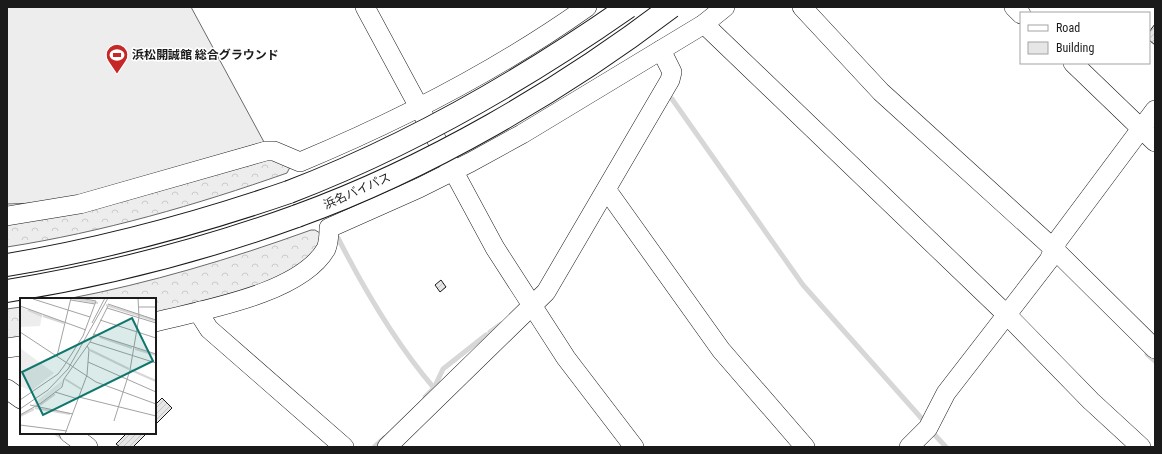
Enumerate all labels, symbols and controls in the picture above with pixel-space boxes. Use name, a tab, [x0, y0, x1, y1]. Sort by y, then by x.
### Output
legend	[1020, 12, 1150, 64]
text: Road	[1056, 21, 1080, 35]
text: Building	[1056, 41, 1094, 55]
sports icon: 浜松開誠館 総合グラウンド	[104, 42, 130, 75]
place label: 浜松開誠館 総合グラウンド	[132, 48, 279, 62]
street label: 浜名バイパス	[321, 170, 393, 212]
inset map	[20, 298, 156, 434]

